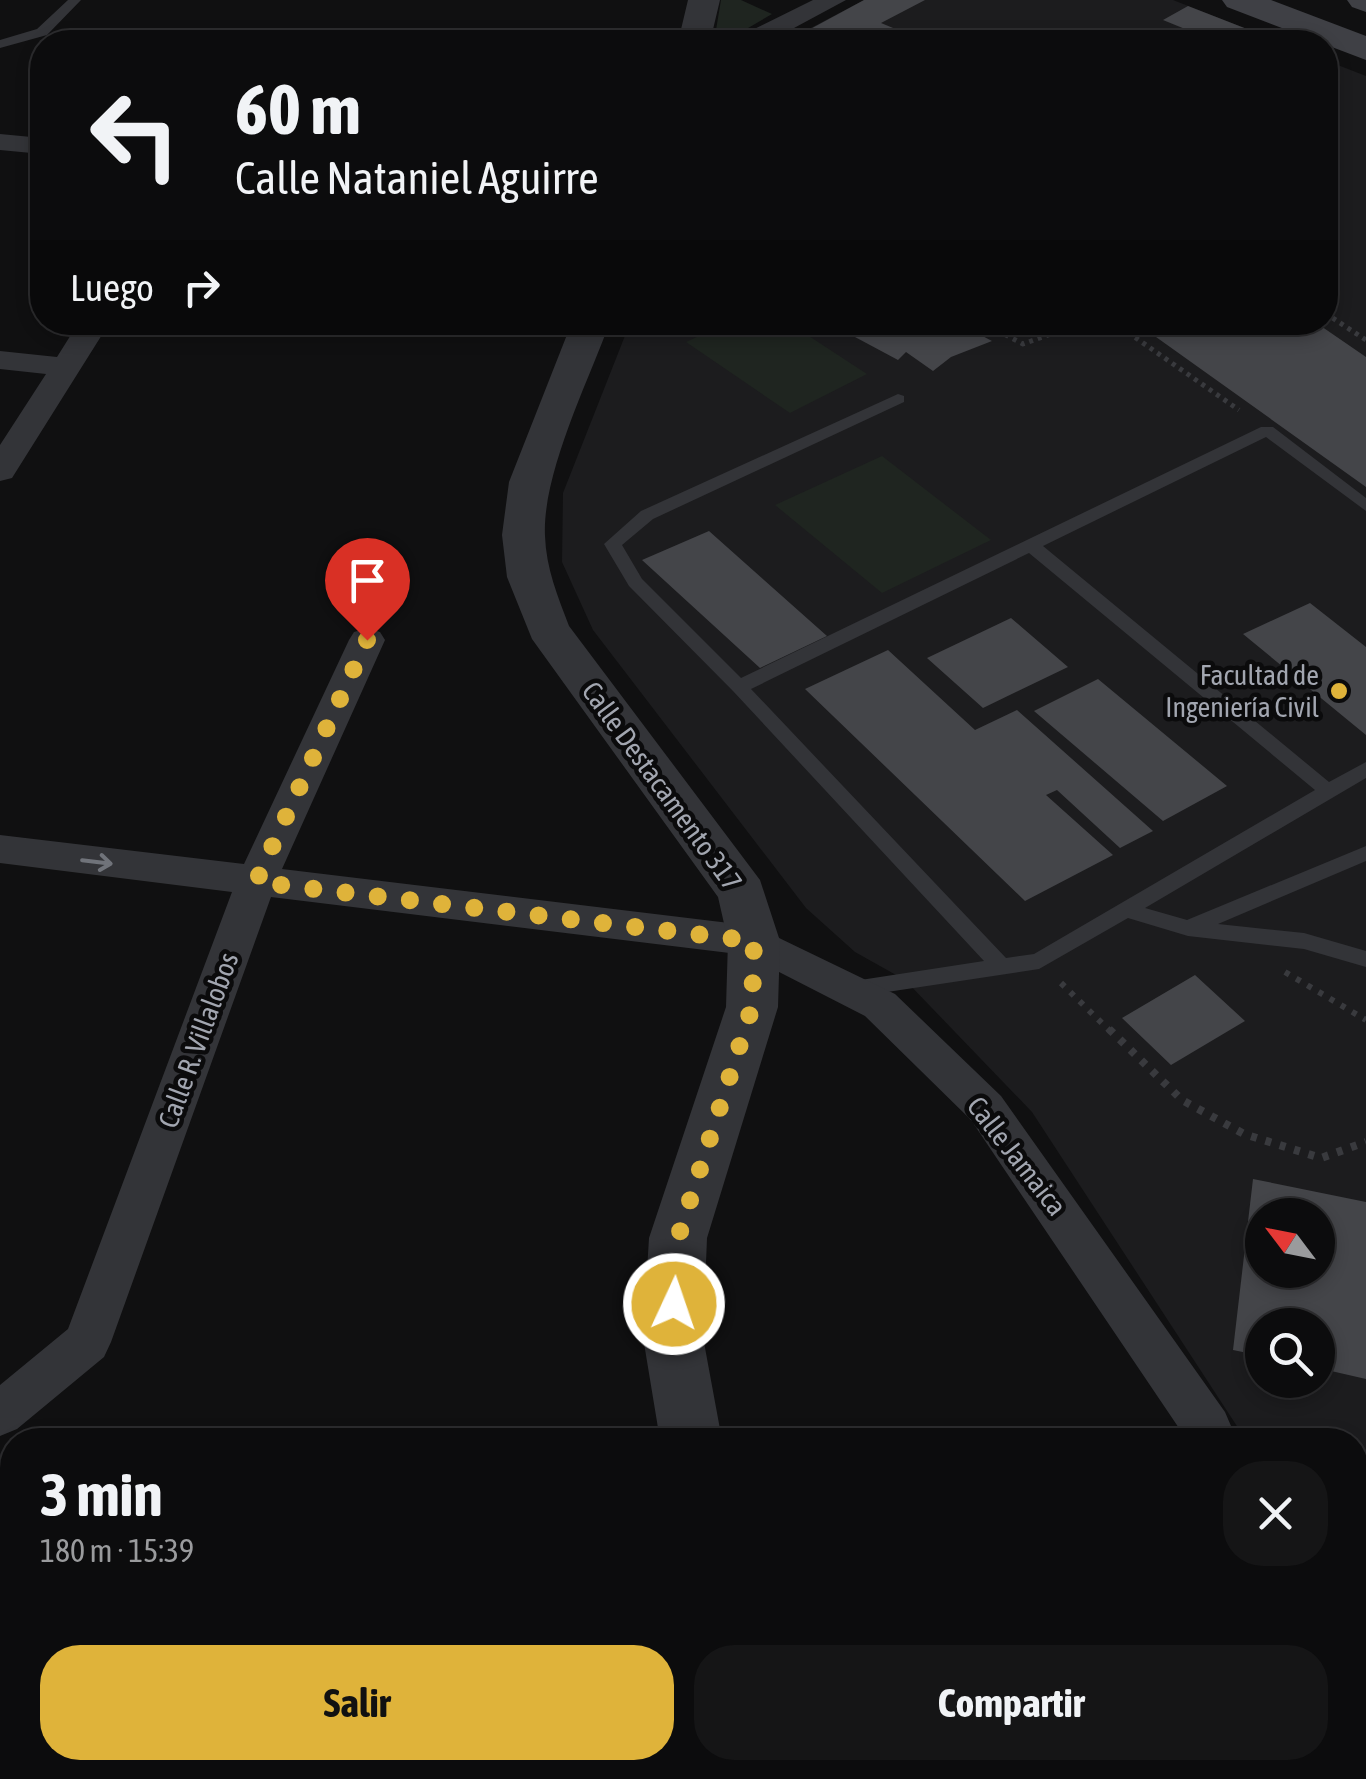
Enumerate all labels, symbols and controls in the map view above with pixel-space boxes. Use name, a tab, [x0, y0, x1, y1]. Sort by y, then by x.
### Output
text: 60 m	[235, 69, 361, 149]
icon: left	[70, 70, 200, 200]
text: Calle Nataniel Aguirre	[235, 152, 599, 204]
icon: right	[174, 260, 229, 315]
text: Luego	[70, 266, 154, 309]
pin	[325, 538, 410, 641]
icon: arrive	[340, 553, 395, 608]
place label: Facultad de Ingeniería Civil	[1165, 659, 1320, 723]
street label: Calle Destacamento 317	[576, 675, 748, 897]
marker: Facultad de Ingeniería Civil	[1328, 680, 1350, 702]
one-way arrow	[80, 853, 112, 871]
street label: Calle R. Villalobos	[151, 948, 245, 1132]
street label: Calle Jamaica	[961, 1090, 1073, 1222]
north arrow	[1245, 1198, 1335, 1288]
map controls	[1245, 1198, 1335, 1398]
position arrow	[622, 1252, 726, 1356]
button: search	[1245, 1308, 1335, 1398]
text: 3 min	[40, 1460, 163, 1529]
button: close	[1223, 1461, 1328, 1566]
text: 180 m · 15:39	[40, 1532, 194, 1569]
button: Salir	[40, 1645, 674, 1760]
button: Compartir	[694, 1645, 1328, 1760]

